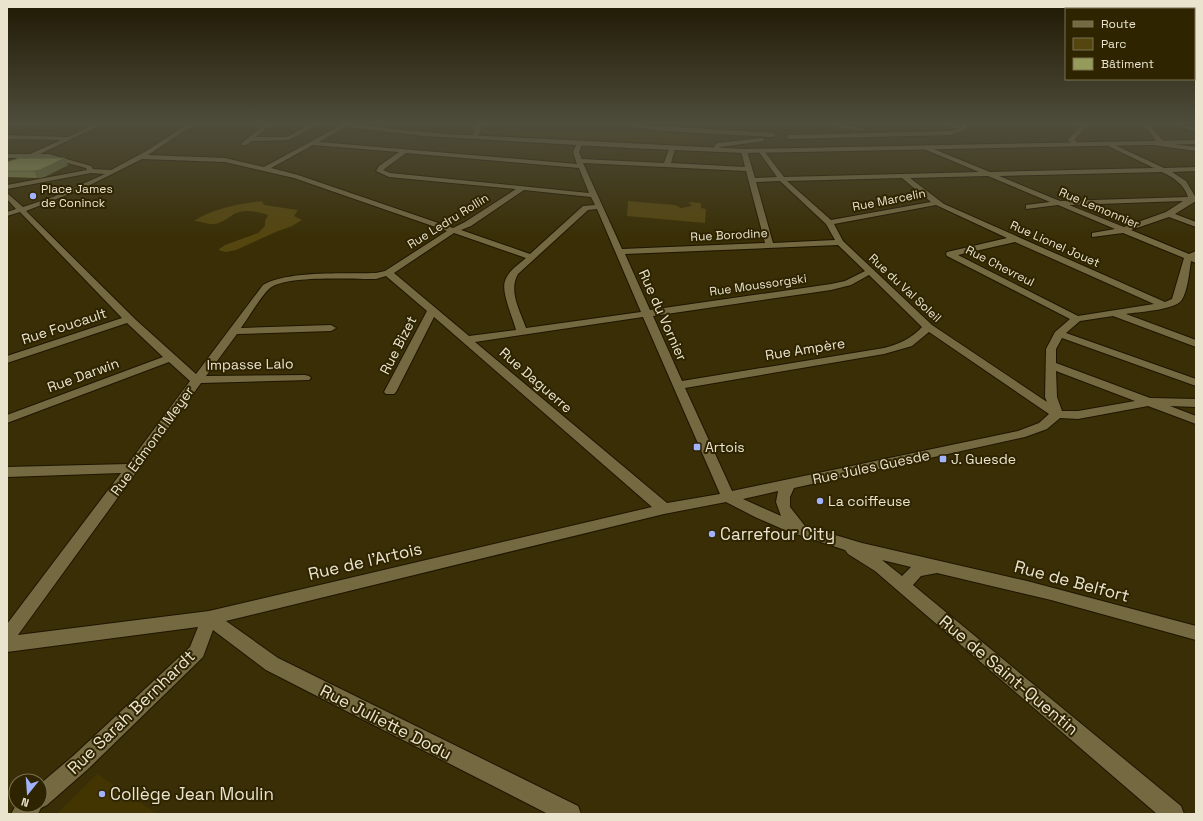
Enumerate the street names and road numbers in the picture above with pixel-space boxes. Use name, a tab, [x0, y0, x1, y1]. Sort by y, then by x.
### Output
street label: Rue Lemonnier	[1056, 184, 1142, 232]
street label: Rue Marcelin	[851, 185, 927, 215]
street label: Rue Ledru Rollin	[405, 190, 491, 252]
street label: Rue Lionel Jouet	[1008, 217, 1102, 271]
street label: Rue Borodine	[690, 225, 768, 245]
street label: Rue Chevreul	[963, 242, 1037, 290]
street label: Rue du Val Soleil	[865, 250, 945, 326]
street label: Rue du Vornier	[635, 267, 691, 363]
street label: Rue Moussorgski	[708, 270, 808, 300]
street label: Rue Foucault	[19, 304, 109, 348]
street label: Rue Bizet	[376, 313, 420, 377]
street label: Rue Ampère	[764, 334, 846, 364]
street label: Rue Daguerre	[496, 343, 576, 417]
street label: Rue Darwin	[45, 354, 121, 396]
street label: Impasse Lalo	[206, 354, 294, 374]
street label: Rue Edmond Meyer	[106, 383, 198, 499]
street label: Rue Jules Guesde	[811, 446, 931, 488]
street label: Rue de l'Artois	[306, 537, 424, 585]
street label: Rue de Belfort	[1012, 555, 1132, 607]
street label: Rue de Saint-Quentin	[935, 610, 1083, 740]
street label: Rue Sarah Bernhardt	[62, 645, 200, 779]
street label: Rue Juliette Dodu	[316, 679, 456, 765]

